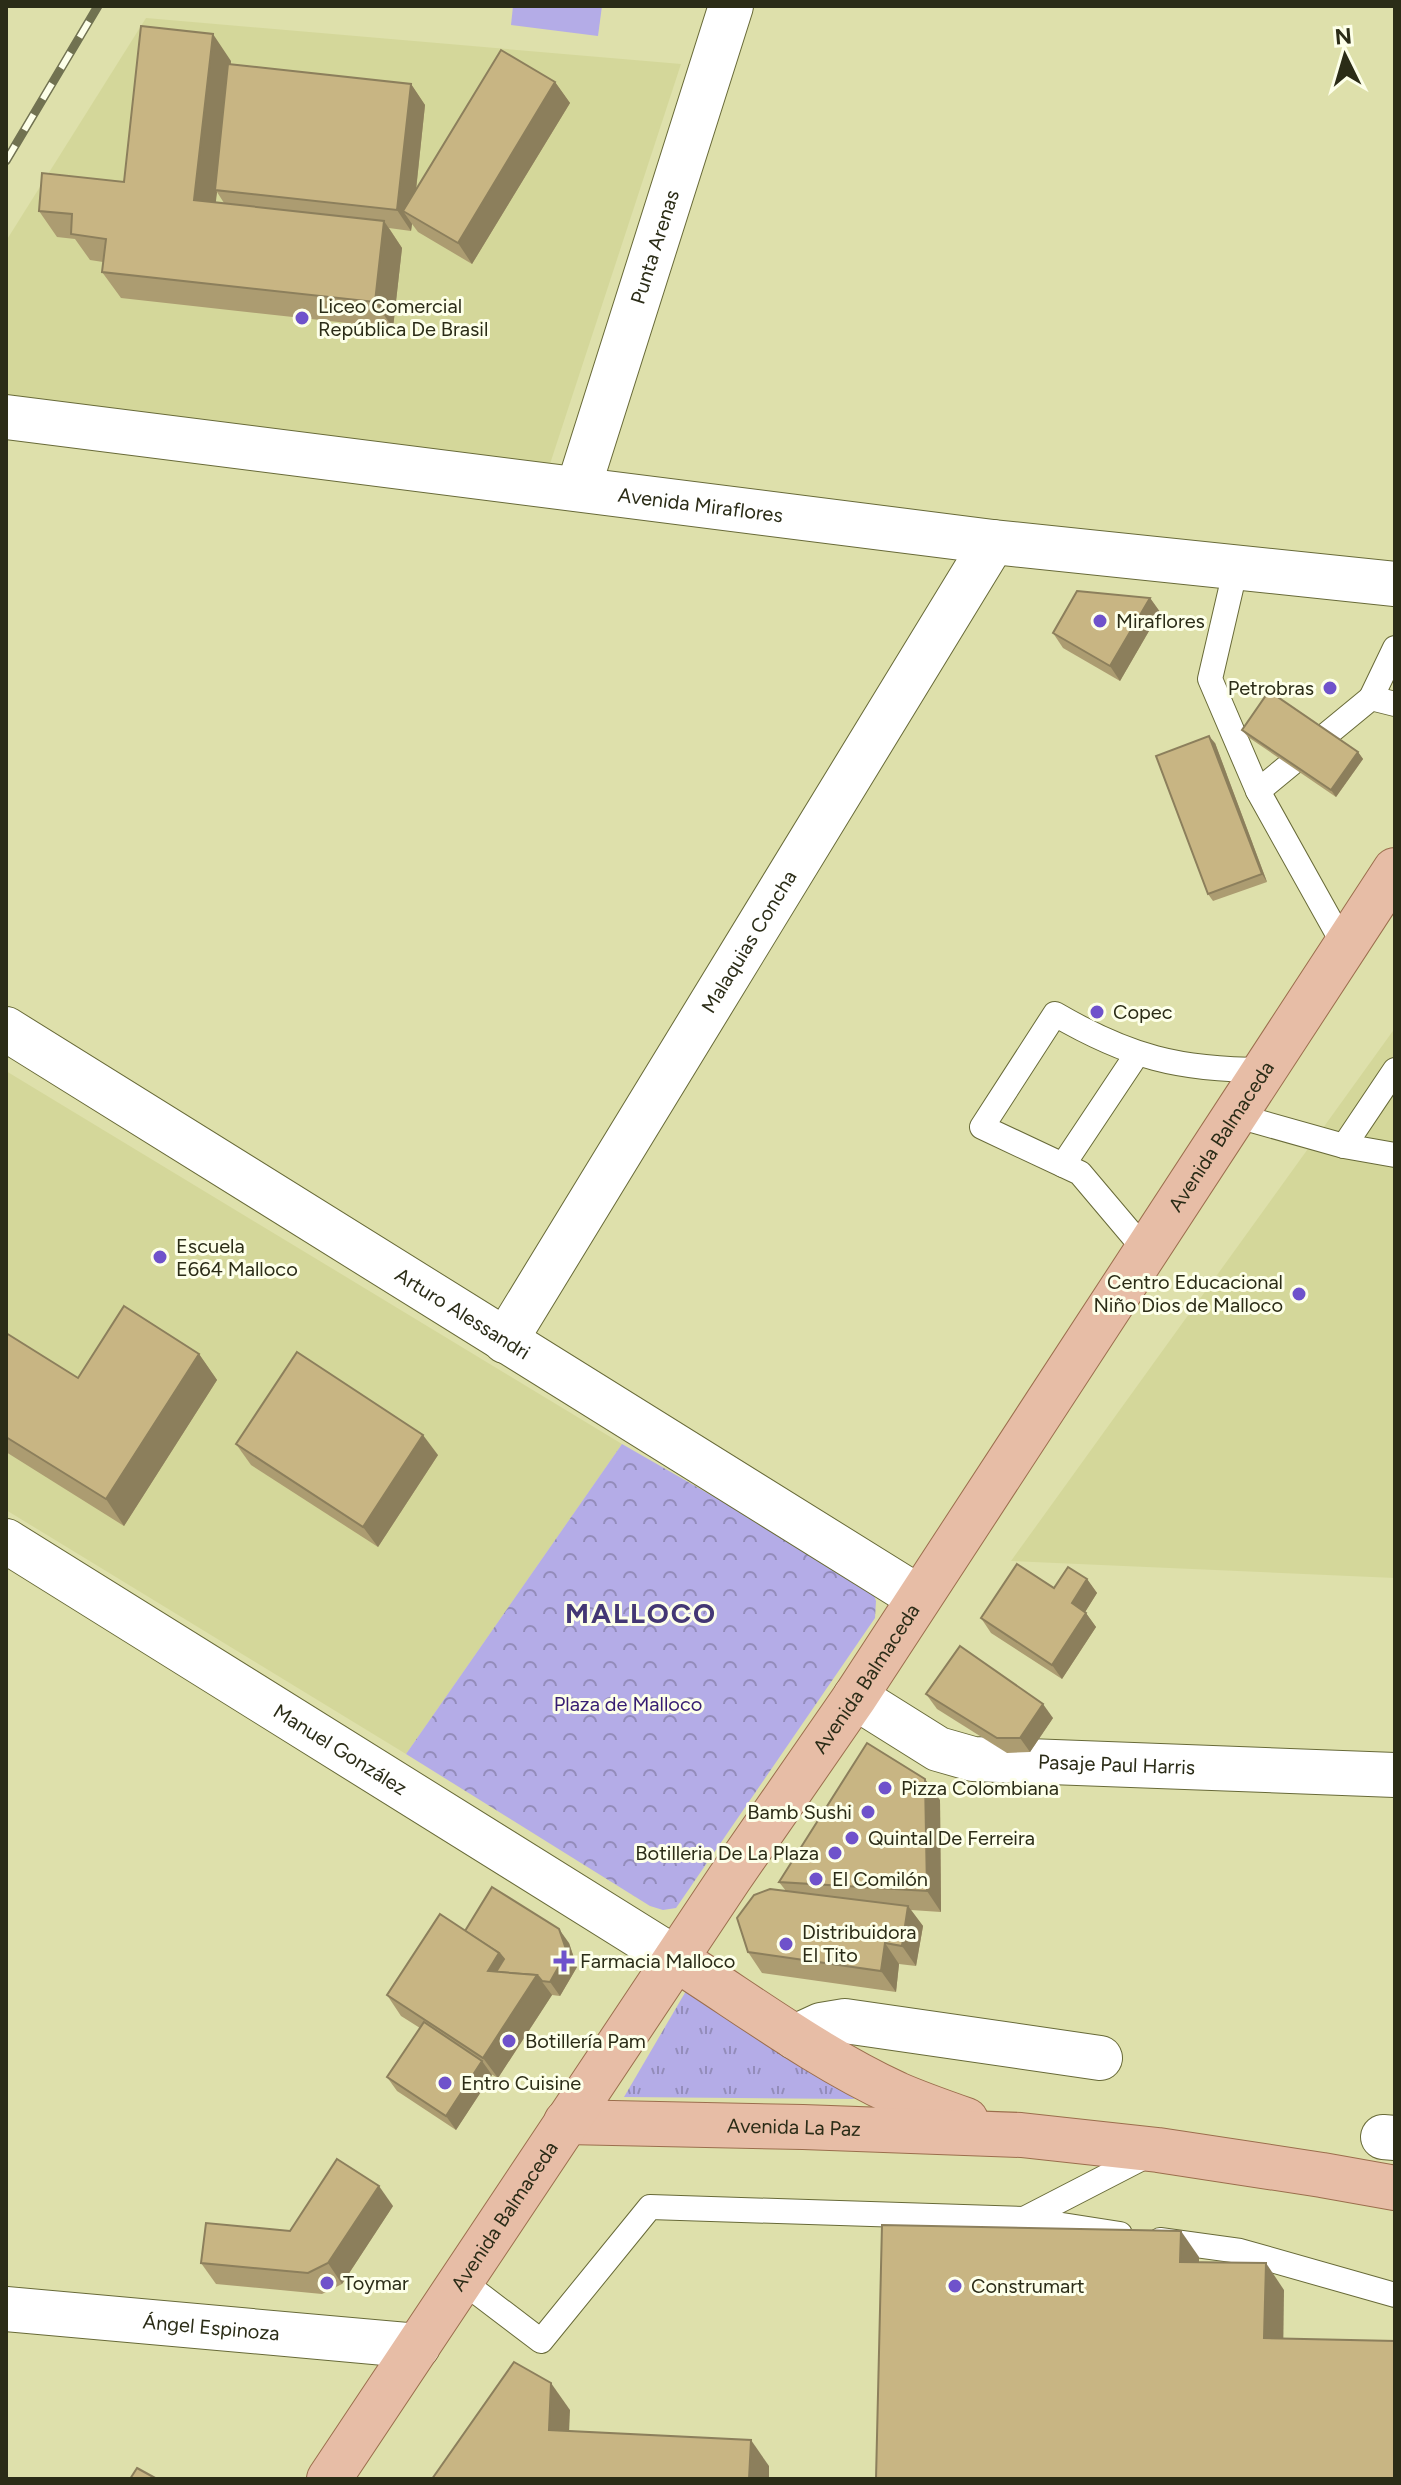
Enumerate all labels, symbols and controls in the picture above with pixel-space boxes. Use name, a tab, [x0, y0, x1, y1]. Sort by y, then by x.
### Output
north arrow	[1305, 16, 1385, 96]
text: N	[1334, 22, 1353, 51]
street label: Punta Arenas	[625, 187, 684, 307]
place label: Liceo Comercial República De Brasil	[318, 294, 488, 341]
marker: Liceo Comercial República De Brasil	[293, 309, 311, 327]
street label: Avenida Miraflores	[617, 483, 784, 527]
place label: Miraflores	[1116, 609, 1205, 633]
marker: Miraflores	[1091, 612, 1109, 630]
place label: Petrobras	[1228, 676, 1314, 700]
marker: Petrobras	[1321, 679, 1339, 697]
street label: Malaquias Concha	[696, 866, 802, 1017]
place label: Copec	[1113, 1000, 1173, 1024]
marker: Copec	[1088, 1003, 1106, 1021]
street label: Avenida Balmaceda	[1163, 1057, 1279, 1216]
place label: Escuela E664 Malloco	[176, 1234, 298, 1281]
marker: Escuela E664 Malloco	[151, 1248, 169, 1266]
street label: Arturo Alessandri	[391, 1262, 535, 1364]
place label: Centro Educacional Niño Dios de Malloco	[1093, 1270, 1283, 1317]
marker: Centro Educacional Niño Dios de Malloco	[1290, 1285, 1308, 1303]
district label: MALLOCO	[565, 1596, 717, 1630]
street label: Avenida Balmaceda	[808, 1599, 925, 1758]
park label: Plaza de Malloco	[554, 1692, 702, 1716]
street label: Manuel González	[269, 1699, 411, 1800]
street label: Pasaje Paul Harris	[1038, 1749, 1196, 1779]
place label: Pizza Colombiana	[901, 1776, 1059, 1800]
marker: Pizza Colombiana	[876, 1779, 894, 1797]
place label: Bamb Sushi	[747, 1800, 852, 1824]
marker: Bamb Sushi	[859, 1803, 877, 1821]
place label: Quintal De Ferreira	[868, 1826, 1035, 1850]
marker: Quintal De Ferreira	[843, 1829, 861, 1847]
place label: Botilleria De La Plaza	[635, 1841, 819, 1865]
marker: Botilleria De La Plaza	[826, 1844, 844, 1862]
place label: El Comilón	[832, 1867, 928, 1891]
marker: El Comilón	[807, 1870, 825, 1888]
place label: Distribuidora El Tito	[802, 1920, 916, 1967]
marker: Distribuidora El Tito	[777, 1935, 795, 1953]
place label: Farmacia Malloco	[580, 1949, 735, 1973]
marker: Farmacia Malloco	[555, 1952, 573, 1970]
place label: Botillería Pam	[525, 2029, 646, 2053]
marker: Botillería Pam	[500, 2032, 518, 2050]
place label: Entro Cuisine	[461, 2071, 581, 2095]
marker: Entro Cuisine	[436, 2074, 454, 2092]
street label: Avenida La Paz	[727, 2113, 861, 2141]
street label: Avenida Balmaceda	[446, 2137, 563, 2295]
place label: Toymar	[343, 2271, 409, 2295]
marker: Toymar	[318, 2274, 336, 2292]
place label: Construmart	[971, 2274, 1085, 2298]
marker: Construmart	[946, 2277, 964, 2295]
street label: Ángel Espinoza	[142, 2309, 281, 2346]

